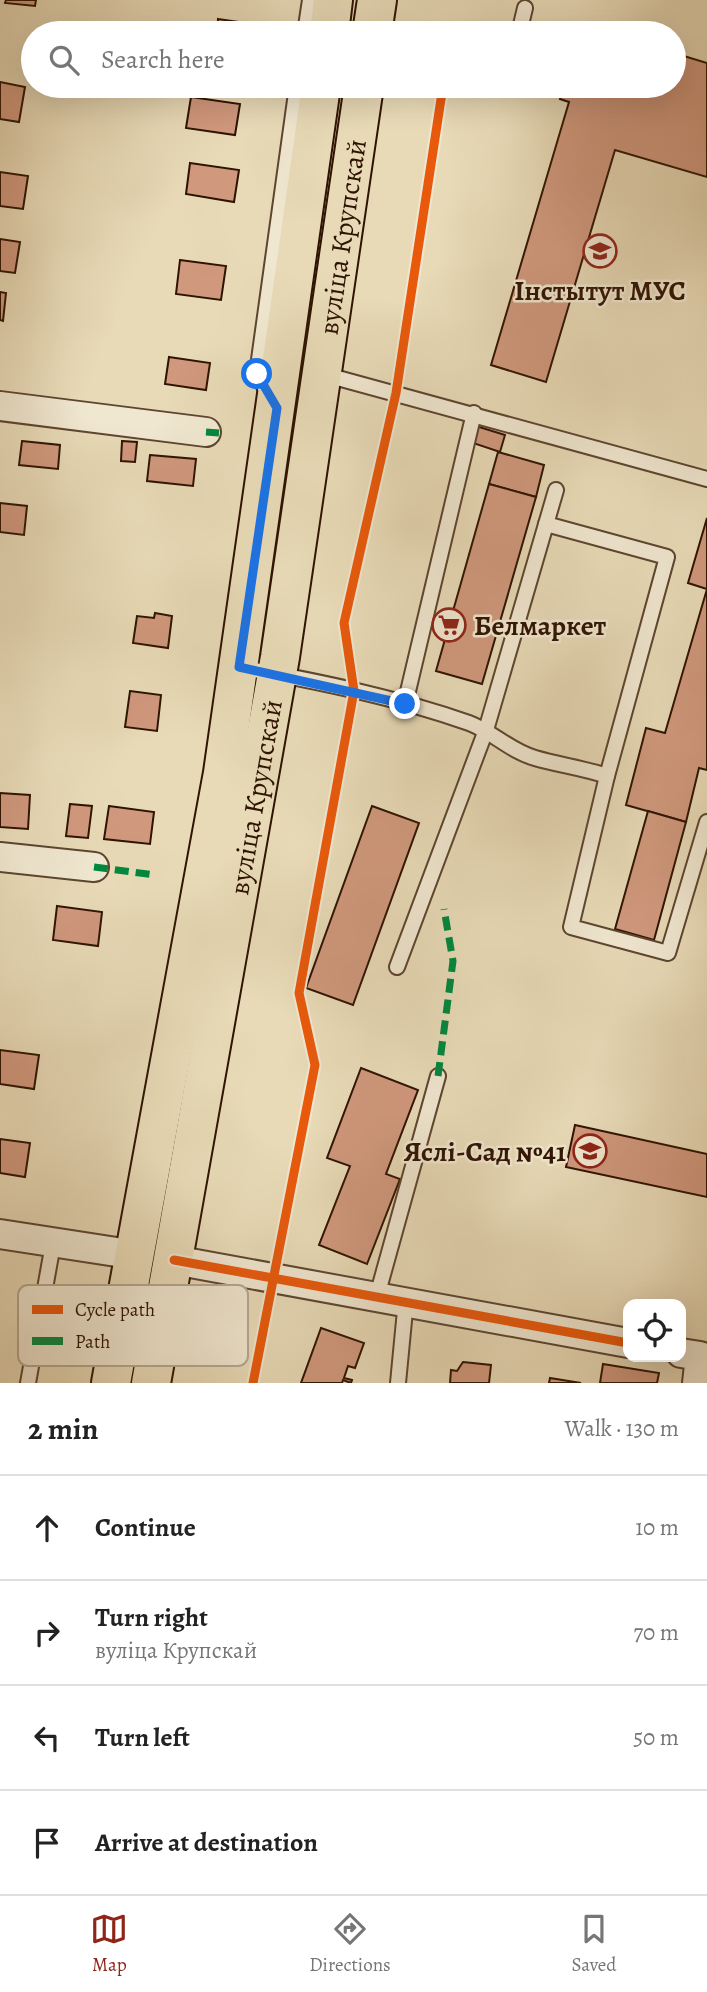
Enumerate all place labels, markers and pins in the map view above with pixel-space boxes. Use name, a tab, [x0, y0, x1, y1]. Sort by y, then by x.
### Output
school or university icon: Інстытут МУС	[581, 232, 619, 270]
place label: Інстытут МУС	[514, 272, 686, 310]
supermarket icon: Белмаркет	[430, 606, 468, 644]
place label: Белмаркет	[474, 607, 607, 645]
school or university icon: Яслі-Сад №41	[571, 1132, 609, 1170]
place label: Яслі-Сад №41	[404, 1133, 566, 1171]

